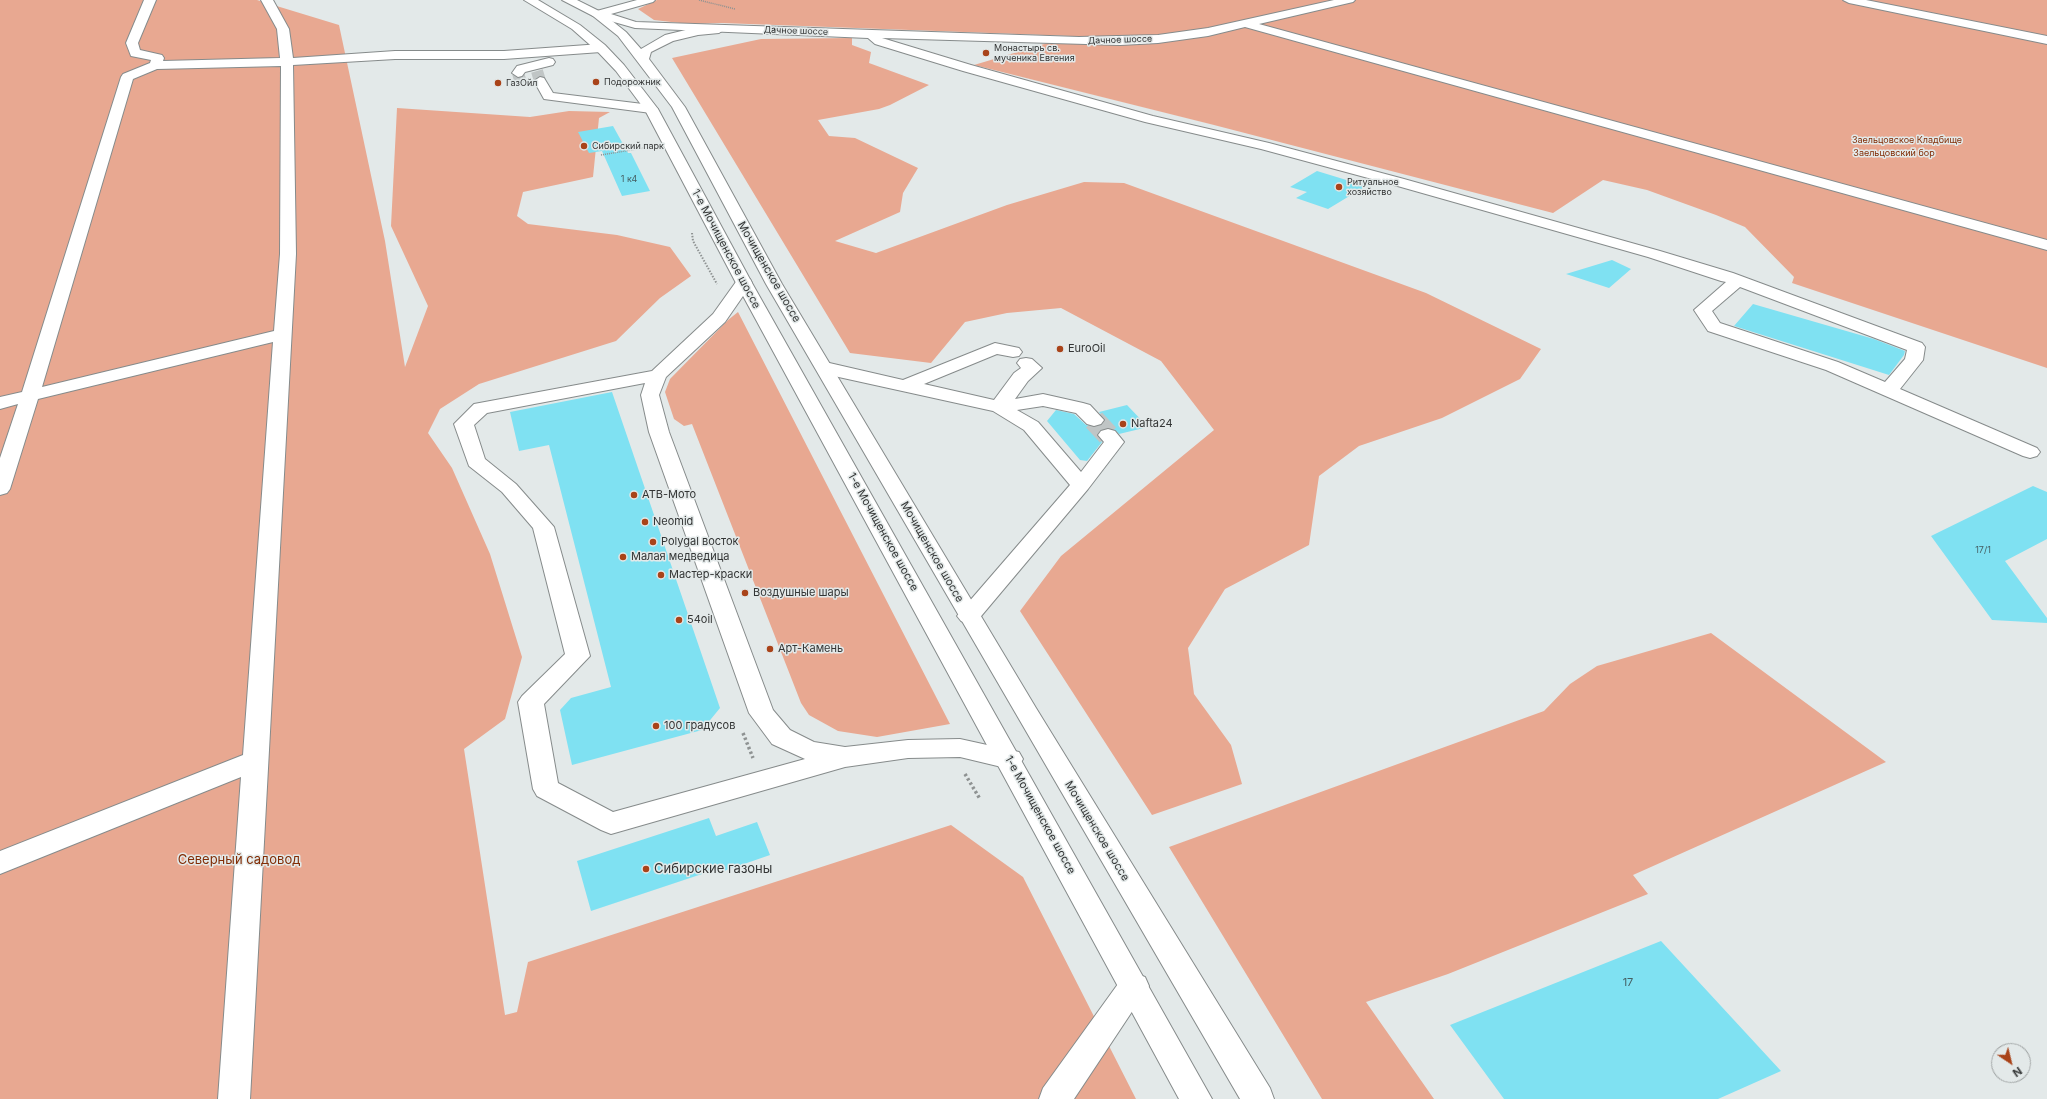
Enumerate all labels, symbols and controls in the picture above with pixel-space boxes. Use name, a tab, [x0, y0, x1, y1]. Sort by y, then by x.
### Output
street label: Дачное шоссе	[764, 24, 828, 38]
street label: Дачное шоссе	[1088, 33, 1152, 47]
place label: Монастырь св. мученика Евгения	[994, 43, 1075, 64]
marker: Монастырь св. мученика Евгения	[981, 48, 991, 58]
marker: Подорожник	[591, 77, 601, 87]
place label: Подорожник	[604, 77, 661, 87]
marker: ГазОйл	[493, 78, 503, 88]
place label: ГазОйл	[506, 78, 537, 88]
park label: Заельцовское Кладбище	[1852, 135, 1962, 145]
marker: Сибирский парк	[579, 141, 589, 151]
place label: Сибирский парк	[592, 141, 664, 151]
park label: Заельцовский бор	[1853, 148, 1935, 158]
house number: 1 к4	[621, 174, 637, 184]
place label: Ритуальное хозяйство	[1347, 177, 1399, 198]
marker: Ритуальное хозяйство	[1334, 182, 1344, 192]
street label: 1-е Мочищенское шоссе	[689, 187, 763, 311]
street label: Мочищенское шоссе	[735, 219, 803, 325]
place label: EuroOil	[1068, 342, 1105, 356]
marker: EuroOil	[1055, 344, 1065, 354]
place label: Nafta24	[1131, 417, 1173, 431]
marker: Nafta24	[1118, 419, 1128, 429]
street label: 1-е Мочищенское шоссе	[845, 471, 921, 593]
place label: АТВ-Мото	[642, 488, 696, 502]
marker: АТВ-Мото	[629, 490, 639, 500]
street label: Мочищенское шоссе	[898, 499, 966, 605]
place label: Neomid	[653, 515, 693, 529]
marker: Neomid	[640, 517, 650, 527]
place label: Polygal восток	[661, 535, 739, 549]
marker: Polygal восток	[648, 537, 658, 547]
house number: 17/1	[1975, 545, 1991, 555]
place label: Малая медведица	[631, 550, 729, 564]
marker: Малая медведица	[618, 552, 628, 562]
place label: Мастер-краски	[669, 568, 752, 582]
marker: Мастер-краски	[656, 570, 666, 580]
place label: Воздушные шары	[753, 586, 849, 600]
marker: Воздушные шары	[740, 588, 750, 598]
place label: 54oil	[687, 613, 713, 627]
marker: 54oil	[674, 615, 684, 625]
place label: Арт-Камень	[778, 642, 843, 656]
marker: Арт-Камень	[765, 644, 775, 654]
place label: 100 градусов	[664, 719, 735, 733]
marker: 100 градусов	[651, 721, 661, 731]
street label: 1-е Мочищенское шоссе	[1002, 754, 1078, 876]
street label: Мочищенское шоссе	[1062, 779, 1132, 883]
park label: Северный садовод	[178, 852, 300, 868]
place label: Сибирские газоны	[654, 861, 772, 877]
marker: Сибирские газоны	[641, 864, 651, 874]
house number: 17	[1623, 976, 1633, 990]
north arrow	[1991, 1043, 2031, 1083]
text: N	[2010, 1064, 2025, 1080]

